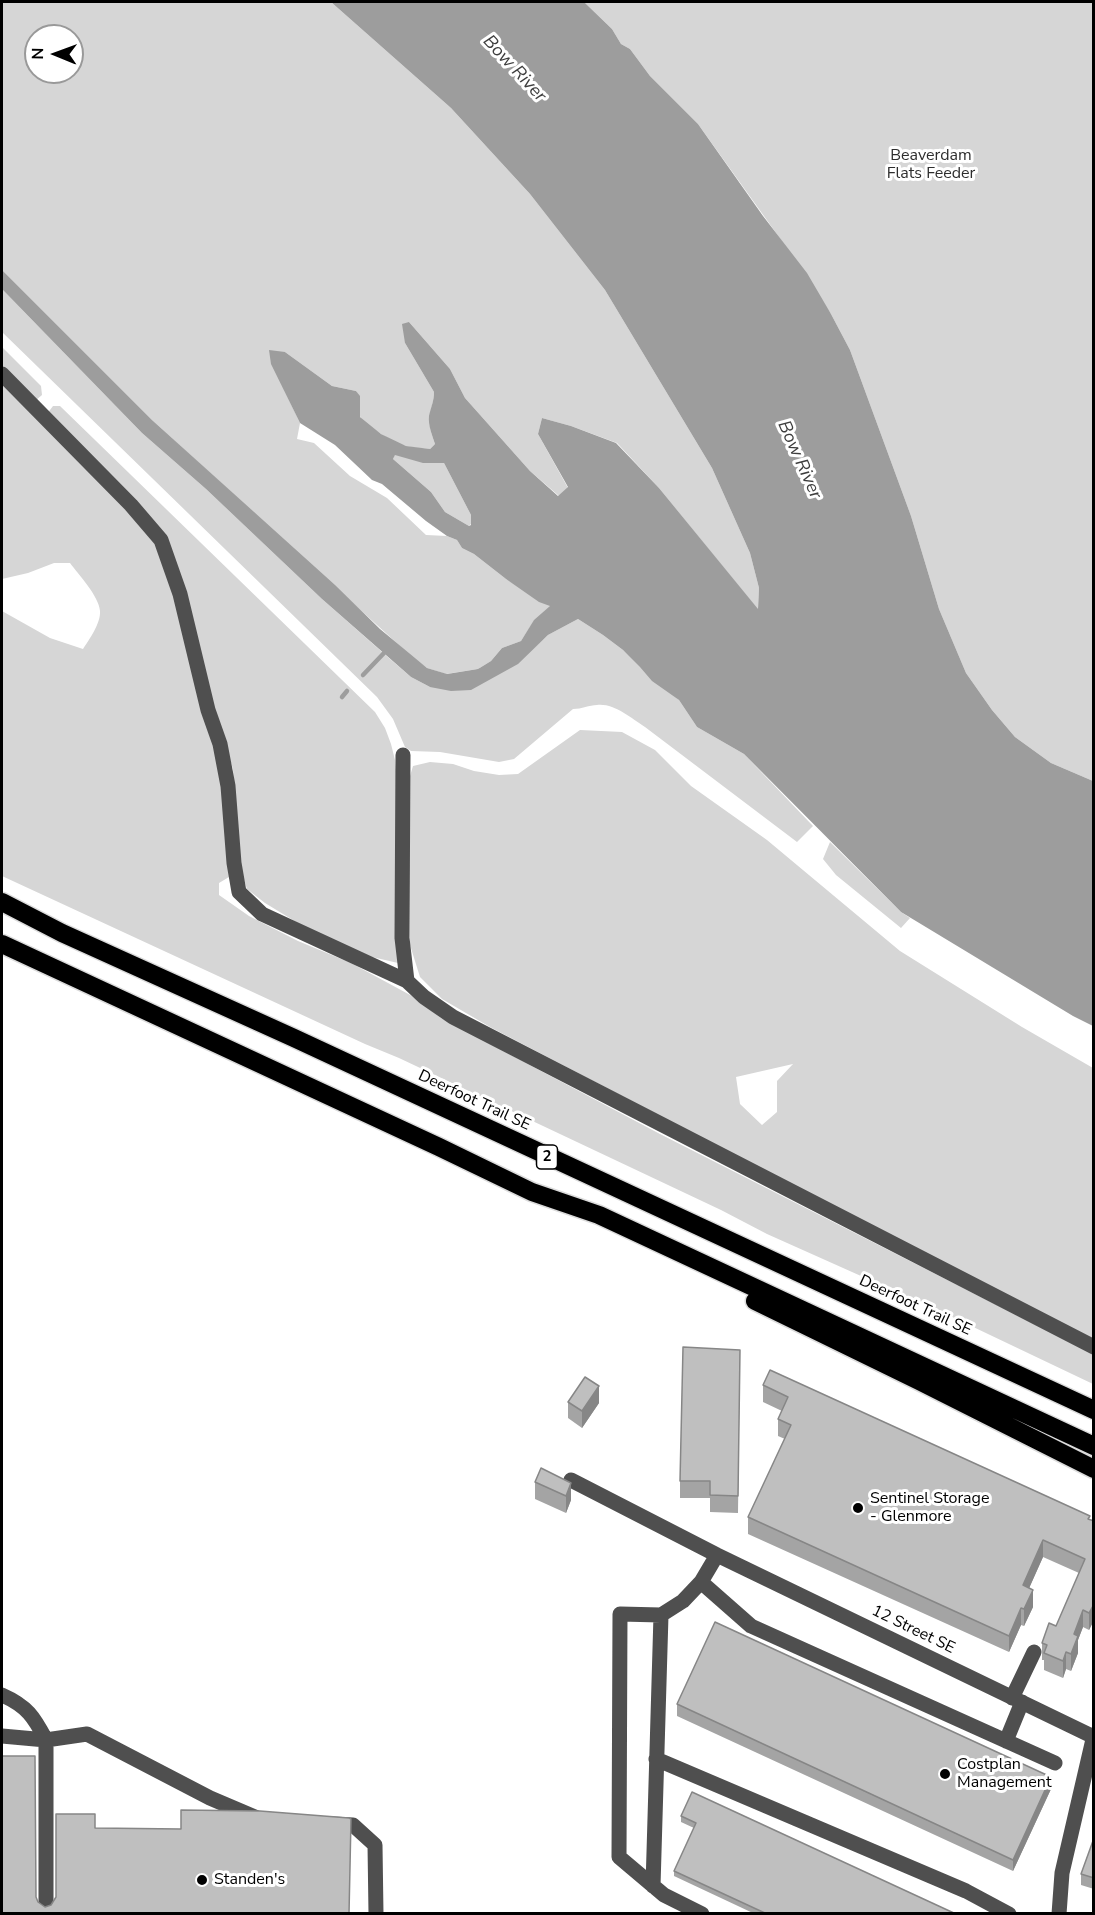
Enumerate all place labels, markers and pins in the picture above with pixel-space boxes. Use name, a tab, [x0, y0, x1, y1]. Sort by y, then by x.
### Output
place label: Sentinel Storage - Glenmore	[870, 1489, 989, 1527]
marker: Sentinel Storage - Glenmore	[851, 1501, 865, 1515]
place label: Costplan Management	[957, 1755, 1052, 1793]
marker: Costplan Management	[938, 1767, 952, 1781]
place label: Standen's	[214, 1870, 285, 1890]
marker: Standen's	[195, 1873, 209, 1887]

